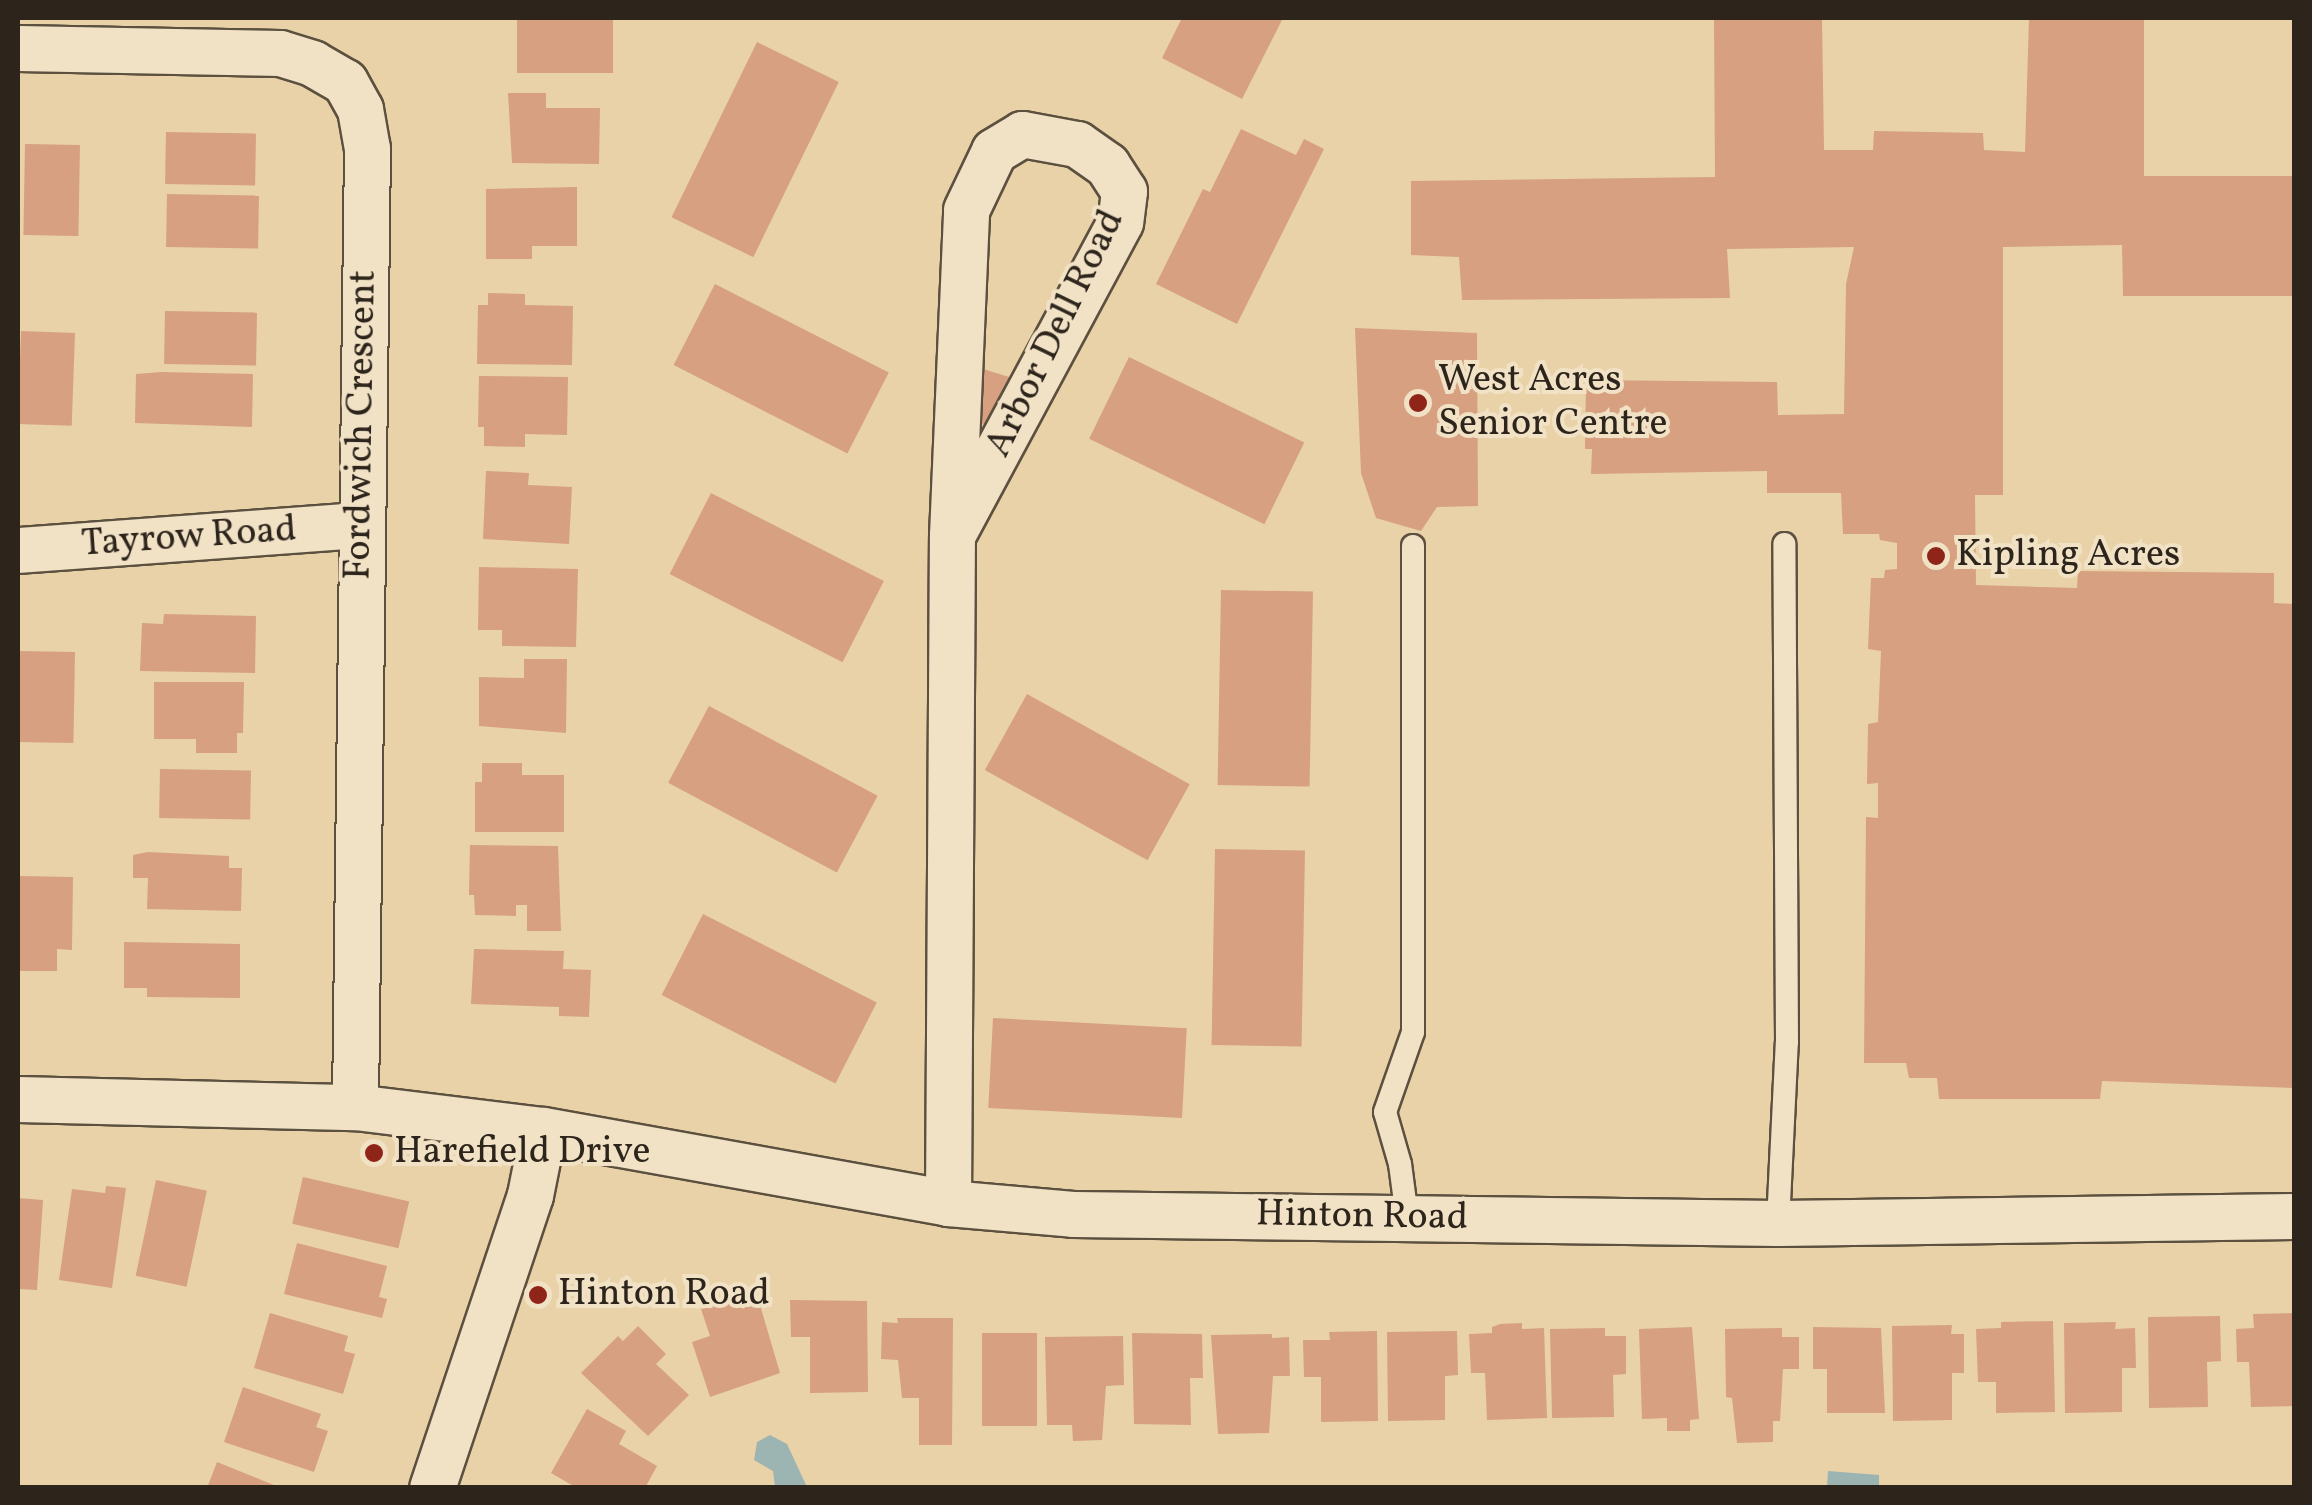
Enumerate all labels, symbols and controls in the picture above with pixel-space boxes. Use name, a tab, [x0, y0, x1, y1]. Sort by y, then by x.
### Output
street label: Arbor Dell Road	[977, 203, 1135, 465]
street label: Fordwich Crescent	[336, 270, 388, 580]
place label: West Acres Senior Centre	[1438, 358, 1668, 448]
marker: West Acres Senior Centre	[1407, 392, 1429, 414]
street label: Tayrow Road	[79, 508, 299, 568]
place label: Kipling Acres	[1956, 533, 2180, 579]
marker: Kipling Acres	[1925, 545, 1947, 567]
place label: Harefield Drive	[394, 1130, 650, 1176]
marker: Harefield Drive	[363, 1142, 385, 1164]
street label: Hinton Road	[1256, 1192, 1468, 1242]
place label: Hinton Road	[558, 1272, 770, 1318]
marker: Hinton Road	[527, 1284, 549, 1306]

